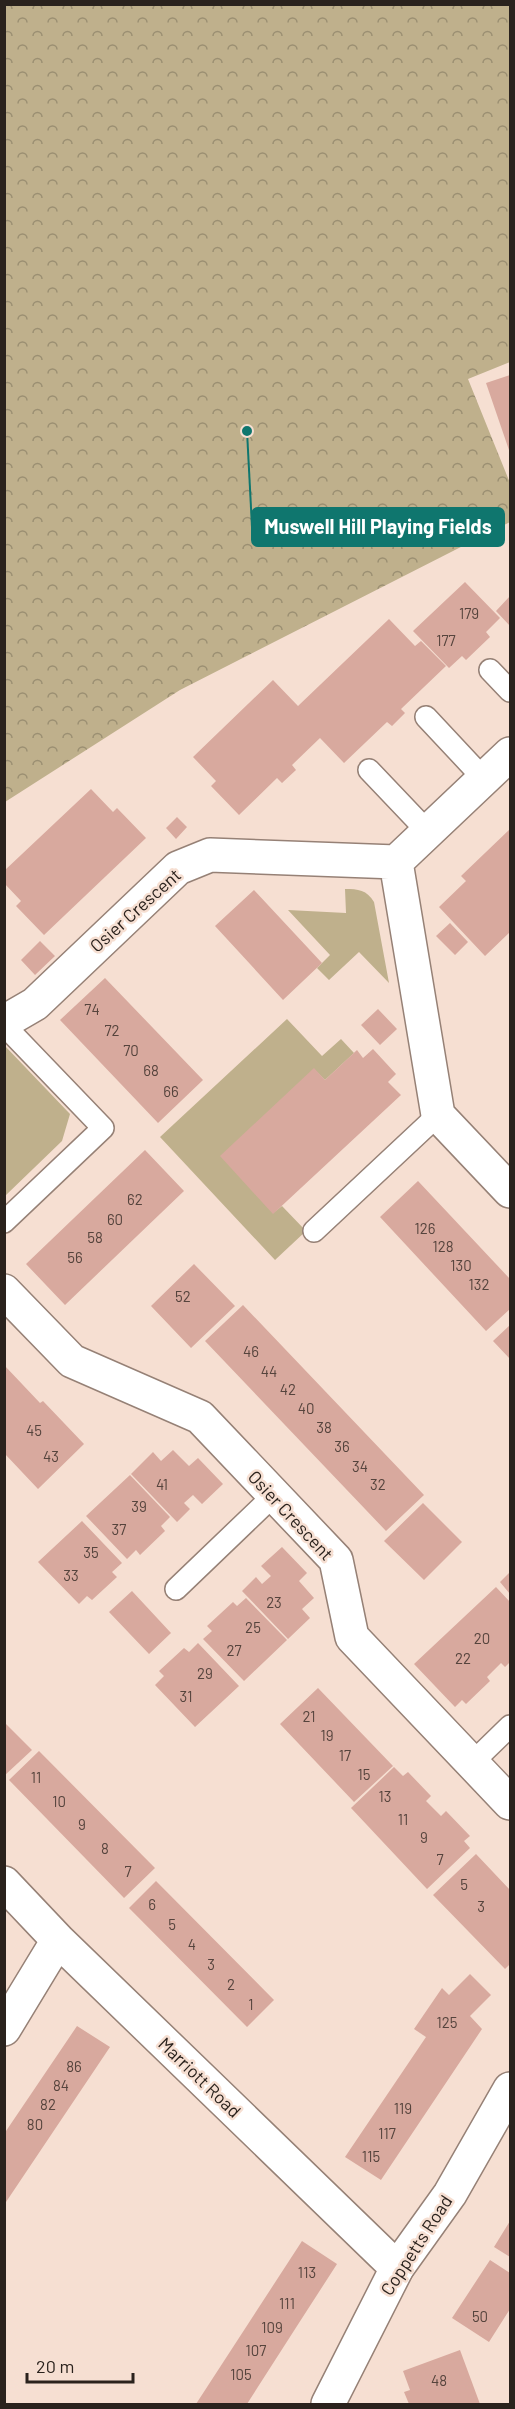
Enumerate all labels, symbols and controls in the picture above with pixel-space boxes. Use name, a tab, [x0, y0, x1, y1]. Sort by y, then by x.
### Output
callout: Muswell Hill Playing Fields	[252, 508, 504, 546]
text: Muswell Hill Playing Fields	[264, 514, 492, 538]
house number: 179	[459, 604, 479, 622]
house number: 177	[436, 631, 456, 649]
street label: Osier Crescent	[85, 863, 185, 957]
house number: 74	[84, 1000, 100, 1018]
house number: 72	[104, 1021, 120, 1039]
house number: 70	[123, 1041, 139, 1059]
house number: 68	[143, 1061, 159, 1079]
house number: 66	[163, 1082, 179, 1100]
house number: 62	[127, 1190, 143, 1208]
house number: 60	[107, 1210, 123, 1228]
house number: 126	[414, 1219, 436, 1237]
house number: 58	[87, 1228, 103, 1246]
house number: 128	[432, 1237, 454, 1255]
house number: 56	[67, 1248, 83, 1266]
house number: 130	[450, 1256, 472, 1274]
house number: 132	[468, 1275, 490, 1293]
house number: 52	[175, 1287, 191, 1305]
house number: 46	[243, 1342, 259, 1360]
house number: 44	[261, 1362, 277, 1380]
house number: 42	[280, 1380, 296, 1398]
house number: 40	[298, 1399, 314, 1417]
house number: 38	[316, 1418, 332, 1436]
house number: 45	[26, 1421, 42, 1439]
house number: 36	[334, 1437, 350, 1455]
house number: 43	[43, 1447, 59, 1465]
house number: 34	[352, 1457, 368, 1475]
street label: Osier Crescent	[244, 1466, 338, 1564]
house number: 41	[156, 1475, 168, 1493]
house number: 32	[370, 1475, 386, 1493]
house number: 39	[131, 1497, 147, 1515]
house number: 37	[112, 1520, 126, 1538]
house number: 35	[83, 1543, 99, 1561]
house number: 33	[63, 1566, 79, 1584]
house number: 23	[266, 1593, 282, 1611]
house number: 25	[245, 1618, 261, 1636]
house number: 20	[474, 1629, 490, 1647]
house number: 27	[226, 1641, 242, 1659]
house number: 22	[455, 1649, 471, 1667]
house number: 29	[197, 1664, 213, 1682]
house number: 31	[180, 1687, 192, 1705]
house number: 21	[302, 1707, 316, 1725]
house number: 19	[320, 1726, 334, 1744]
house number: 17	[339, 1746, 351, 1764]
house number: 15	[358, 1765, 370, 1783]
house number: 11	[31, 1768, 41, 1786]
house number: 13	[379, 1787, 391, 1805]
house number: 10	[52, 1792, 66, 1810]
house number: 11	[398, 1810, 408, 1828]
house number: 9	[78, 1815, 86, 1833]
house number: 9	[420, 1828, 428, 1846]
house number: 8	[101, 1839, 109, 1857]
house number: 7	[436, 1850, 444, 1868]
house number: 7	[124, 1862, 132, 1880]
house number: 5	[460, 1875, 468, 1893]
house number: 6	[148, 1895, 156, 1913]
house number: 3	[477, 1897, 485, 1915]
house number: 5	[168, 1915, 176, 1933]
house number: 4	[188, 1935, 196, 1953]
house number: 3	[207, 1955, 215, 1973]
house number: 2	[227, 1975, 235, 1993]
house number: 1	[248, 1995, 254, 2013]
house number: 125	[436, 2013, 458, 2031]
street label: Marriott Road	[154, 2032, 246, 2122]
house number: 86	[66, 2057, 82, 2075]
house number: 84	[53, 2076, 69, 2094]
house number: 82	[40, 2095, 56, 2113]
house number: 119	[394, 2099, 412, 2117]
house number: 80	[27, 2115, 43, 2133]
house number: 117	[378, 2124, 396, 2142]
house number: 115	[362, 2147, 380, 2165]
street label: Coppetts Road	[375, 2191, 457, 2299]
house number: 113	[298, 2263, 316, 2281]
house number: 111	[279, 2294, 295, 2312]
house number: 50	[472, 2307, 488, 2325]
house number: 109	[261, 2318, 283, 2336]
house number: 107	[246, 2341, 266, 2359]
scale bar	[27, 2346, 134, 2384]
text: 20 m	[36, 2355, 74, 2377]
house number: 105	[230, 2365, 252, 2383]
house number: 48	[431, 2371, 447, 2389]

